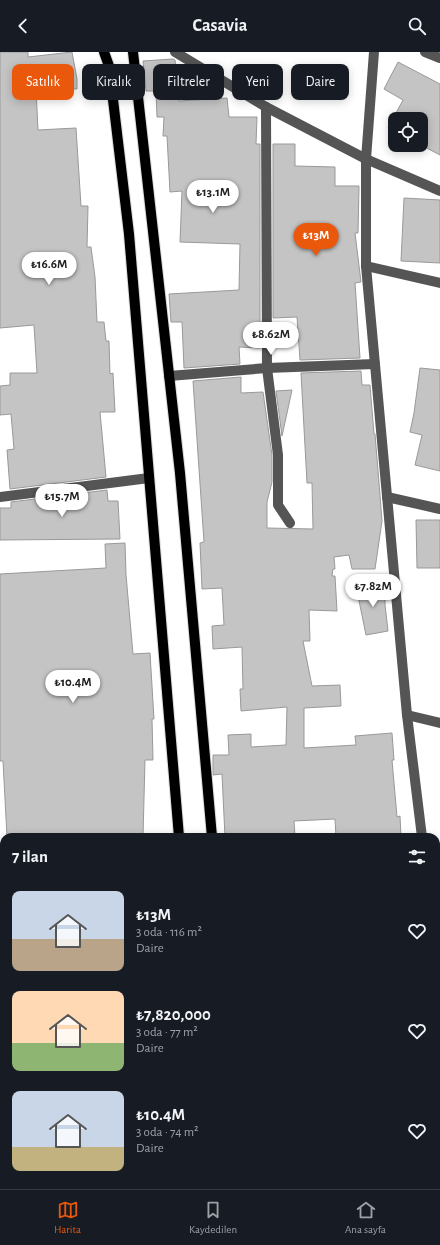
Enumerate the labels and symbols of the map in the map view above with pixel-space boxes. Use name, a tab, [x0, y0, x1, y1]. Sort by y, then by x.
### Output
pin: ₺13.1M	[180, 180, 246, 214]
pin: ₺13M	[292, 223, 340, 257]
pin: ₺16.6M	[16, 252, 82, 286]
pin: ₺8.62M	[238, 322, 304, 356]
pin: ₺15.7M	[29, 484, 95, 518]
pin: ₺7.82M	[340, 574, 406, 608]
pin: ₺10.4M	[40, 670, 106, 704]

